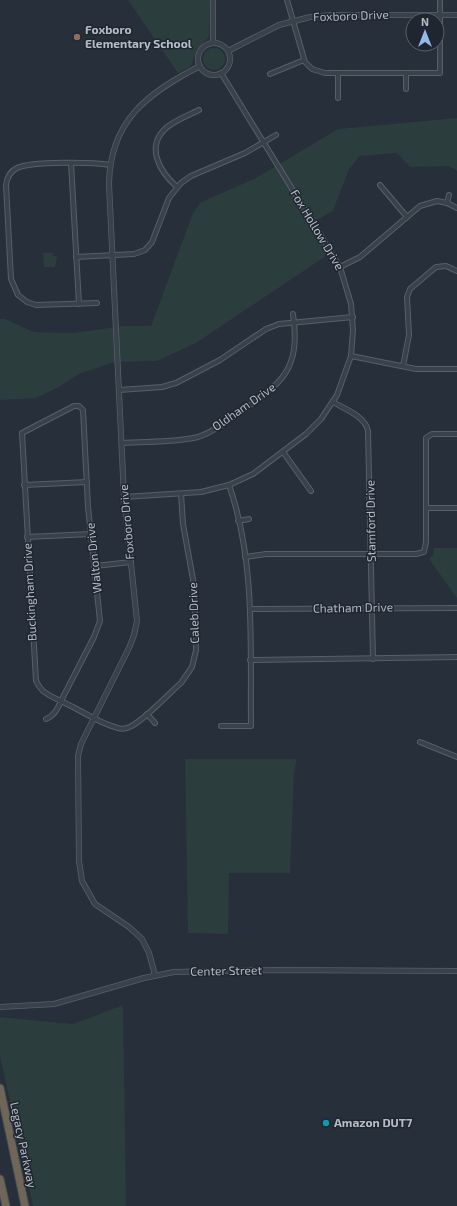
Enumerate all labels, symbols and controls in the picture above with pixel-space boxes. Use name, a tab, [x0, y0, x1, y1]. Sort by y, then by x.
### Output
street label: Foxboro Drive	[313, 7, 389, 23]
north arrow	[405, 12, 445, 52]
text: N	[421, 15, 429, 28]
place label: Foxboro Elementary School	[85, 22, 192, 51]
marker: Foxboro Elementary School	[72, 32, 82, 42]
street label: Fox Hollow Drive	[288, 187, 347, 272]
street label: Oldham Drive	[209, 379, 278, 433]
street label: Stamford Drive	[362, 480, 378, 562]
street label: Foxboro Drive	[116, 484, 136, 560]
street label: Walton Drive	[82, 522, 104, 594]
street label: Buckingham Drive	[19, 543, 39, 641]
street label: Caleb Drive	[185, 582, 201, 644]
street label: Chatham Drive	[313, 599, 393, 615]
street label: Center Street	[190, 962, 262, 978]
street label: Legacy Parkway	[8, 1100, 40, 1190]
place label: Amazon DUT7	[334, 1115, 413, 1129]
marker: Amazon DUT7	[321, 1118, 331, 1128]

